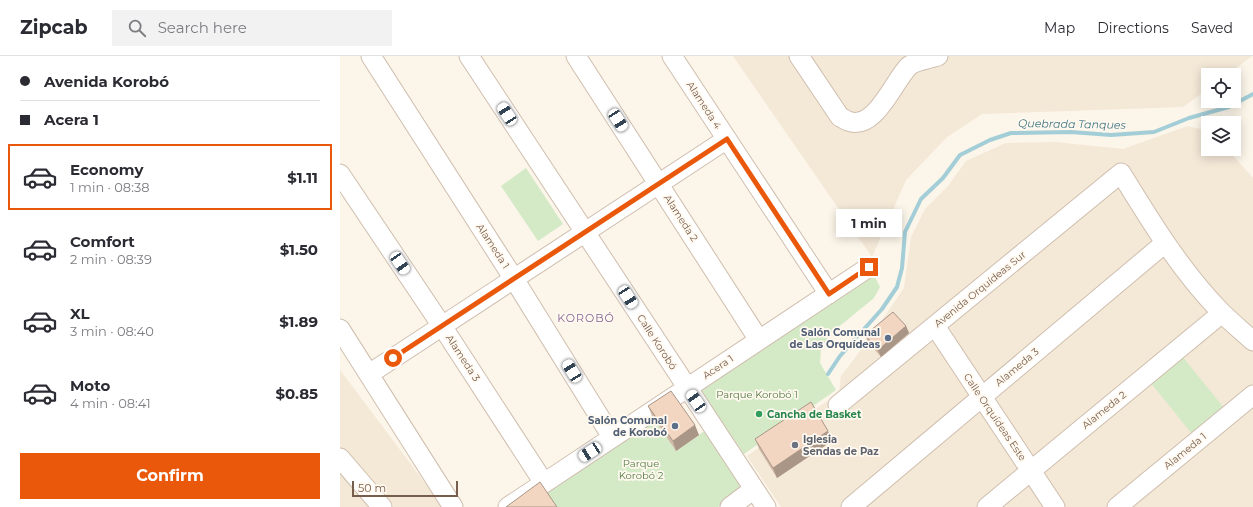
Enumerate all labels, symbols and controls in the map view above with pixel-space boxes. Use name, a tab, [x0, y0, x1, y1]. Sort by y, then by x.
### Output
search box	[112, 10, 392, 46]
text: Zipcab	[20, 16, 88, 39]
icon: search	[126, 17, 148, 39]
text: Search here	[158, 18, 247, 37]
text: Map	[1044, 19, 1075, 37]
text: Directions	[1097, 19, 1169, 37]
text: Saved	[1191, 19, 1233, 37]
map controls	[1201, 68, 1241, 156]
button: locate	[1201, 68, 1241, 108]
text: Avenida Korobó	[44, 72, 169, 91]
street label: Alameda 4	[684, 79, 724, 132]
car	[495, 101, 519, 127]
car	[606, 107, 630, 133]
text: Acera 1	[44, 110, 99, 129]
water label: Quebrada Tanques	[1018, 116, 1127, 132]
button: layers	[1201, 116, 1241, 156]
icon: car	[22, 159, 58, 195]
text: Economy	[70, 160, 143, 179]
text: $1.11	[287, 168, 318, 187]
text: 1 min · 08:38	[70, 179, 150, 195]
street label: Alameda 2	[661, 192, 701, 244]
callout: 1 min	[836, 209, 902, 237]
text: 1 min	[851, 215, 887, 231]
street label: Alameda 1	[474, 221, 512, 271]
icon: car	[22, 231, 58, 267]
text: Comfort	[70, 232, 135, 251]
text: $1.50	[280, 240, 318, 259]
street label: Avenida Orquídeas Sur	[931, 248, 1029, 330]
car	[388, 250, 412, 276]
text: 2 min · 08:39	[70, 251, 152, 267]
route end	[860, 258, 878, 276]
car	[616, 284, 640, 310]
icon: car	[22, 303, 58, 339]
text: XL	[70, 304, 89, 323]
district label: KOROBÓ	[557, 311, 615, 325]
text: $1.89	[279, 312, 318, 331]
street label: Calle Korobó	[634, 312, 680, 372]
text: 3 min · 08:40	[70, 323, 154, 339]
place label: Salón Comunal de Las Orquídeas	[790, 326, 881, 351]
street label: Alameda 3	[443, 332, 483, 384]
marker: Salón Comunal de Las Orquídeas	[883, 333, 893, 343]
street label: Alameda 3	[992, 345, 1042, 389]
route start	[384, 349, 402, 367]
street label: Acera 1	[700, 352, 736, 382]
car	[561, 358, 583, 384]
street label: Calle Orquídeas Este	[961, 371, 1029, 463]
icon: car	[22, 375, 58, 411]
text: Moto	[70, 376, 110, 395]
text: $0.85	[276, 384, 318, 403]
car	[684, 388, 708, 414]
park label: Parque Korobó 1	[716, 388, 798, 401]
street label: Alameda 2	[1079, 388, 1129, 432]
text: 4 min · 08:41	[70, 395, 151, 411]
place label: Cancha de Basket	[767, 408, 862, 421]
marker: Cancha de Basket	[754, 409, 764, 419]
place label: Salón Comunal de Korobó	[588, 414, 667, 439]
marker: Salón Comunal de Korobó	[670, 421, 680, 431]
street label: Alameda 1	[1161, 430, 1209, 472]
place label: Iglesia Sendas de Paz	[803, 433, 879, 458]
car	[577, 440, 603, 464]
marker: Iglesia Sendas de Paz	[790, 440, 800, 450]
button: Confirm	[20, 453, 320, 499]
park label: Parque Korobó 2	[619, 457, 664, 482]
scale bar	[352, 479, 458, 498]
text: 50 m	[358, 481, 386, 495]

